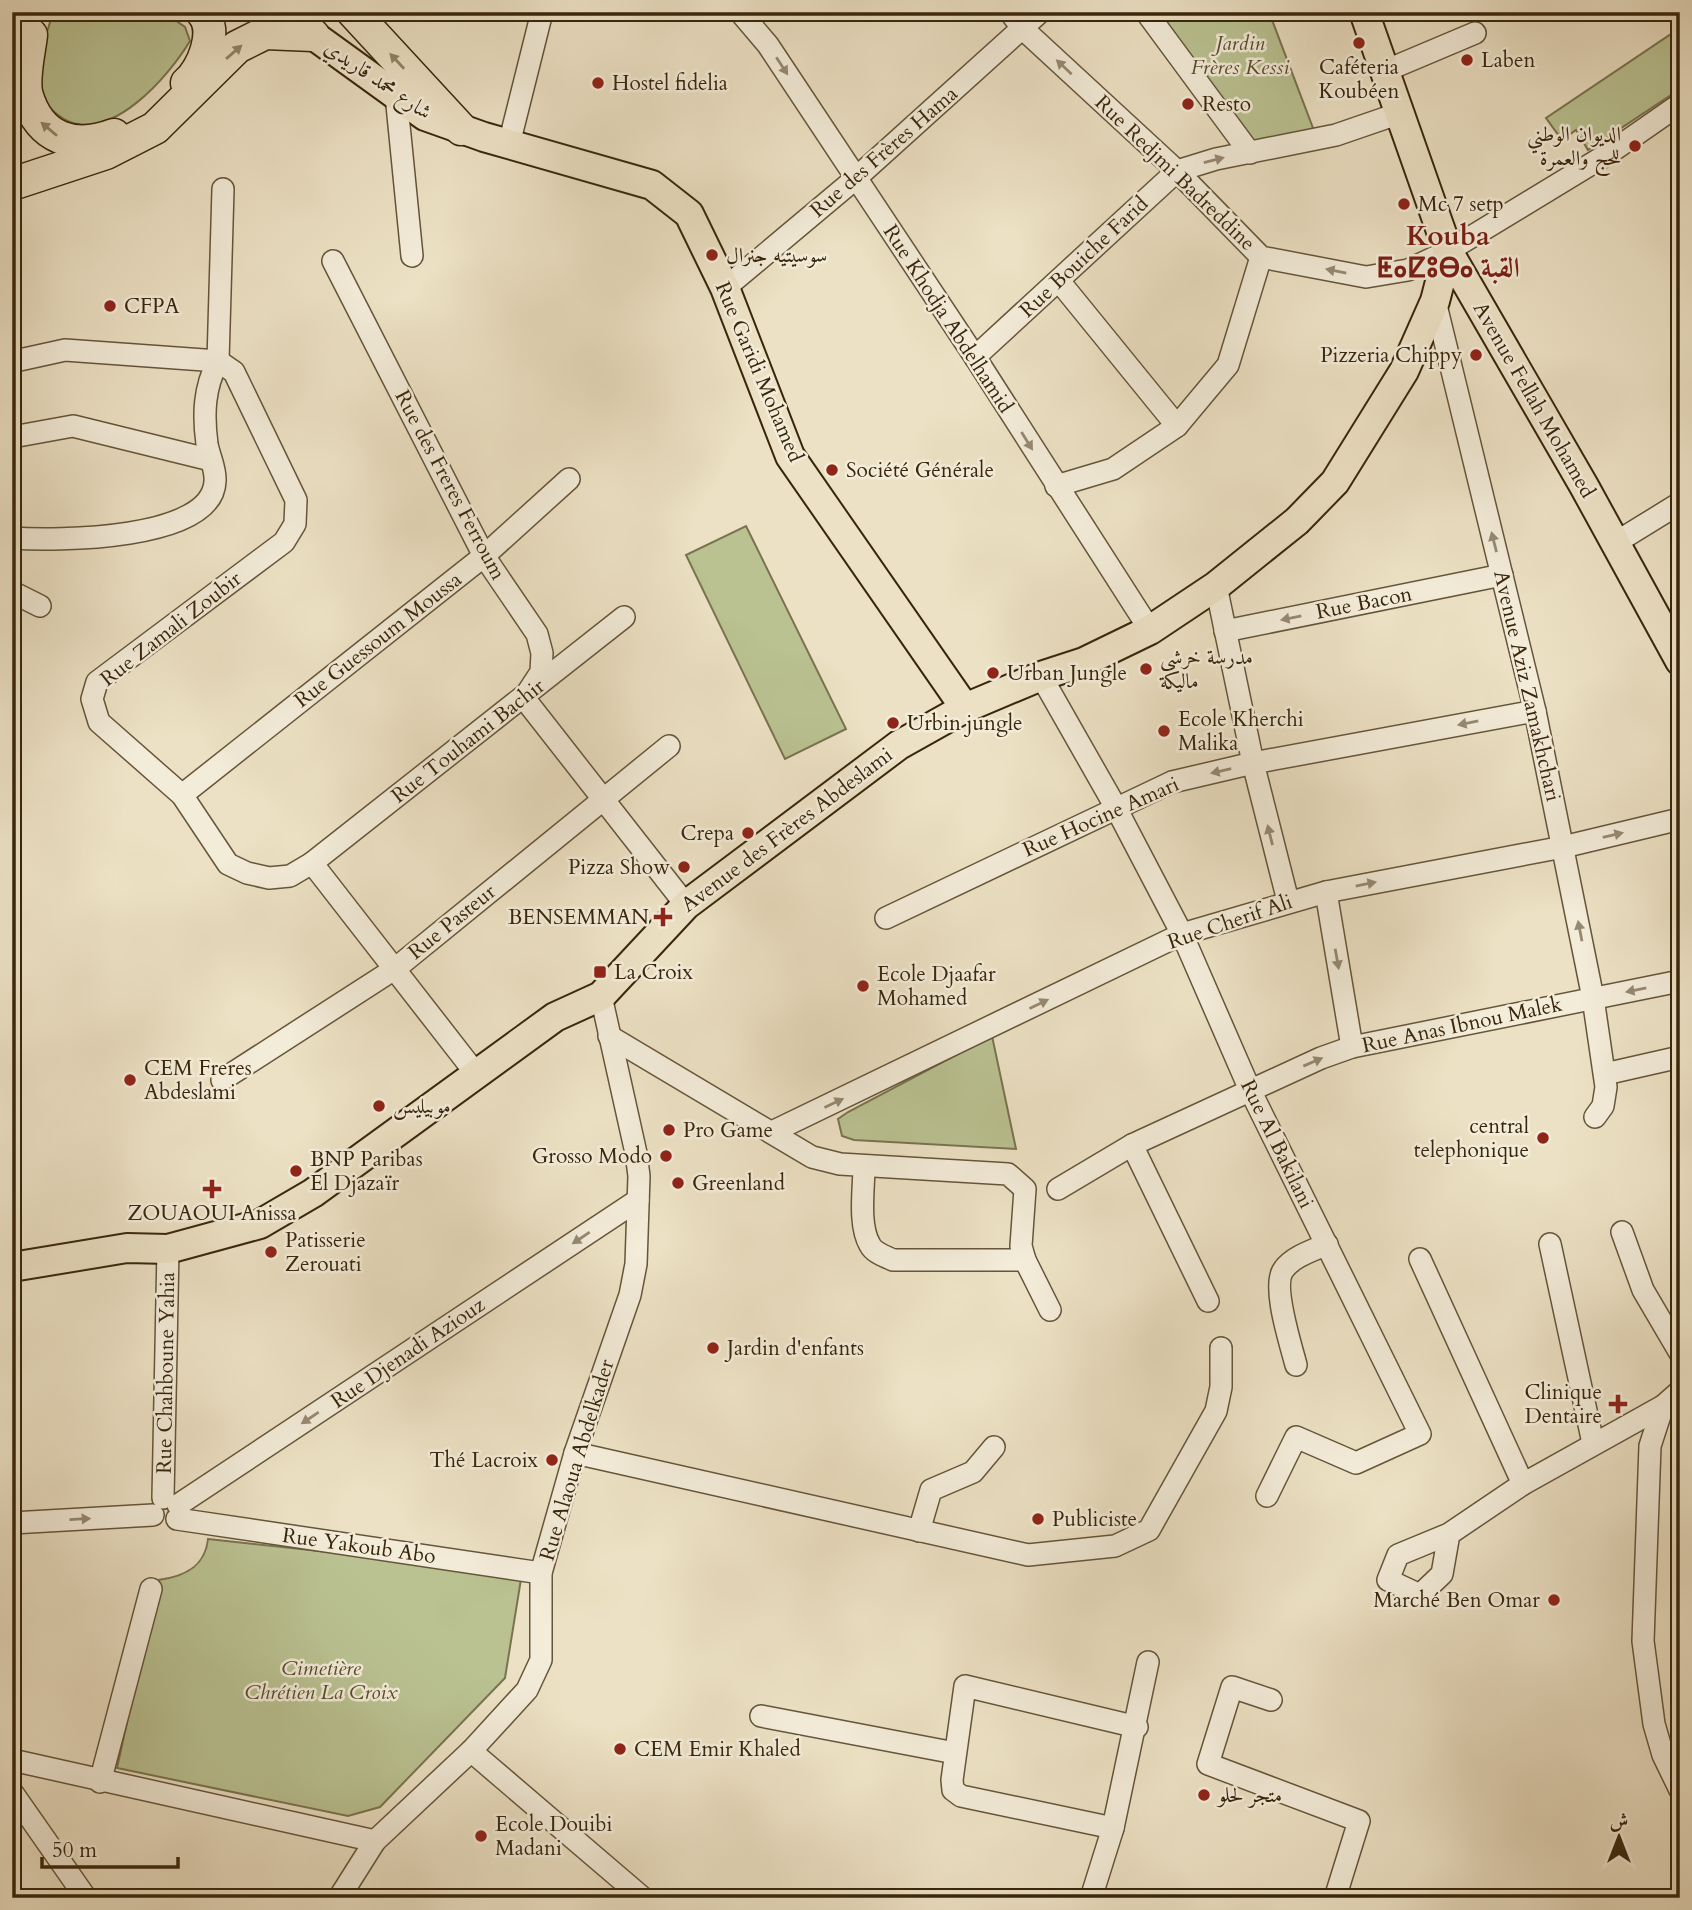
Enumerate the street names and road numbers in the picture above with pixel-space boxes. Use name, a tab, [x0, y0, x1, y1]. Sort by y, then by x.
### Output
street label: شارع محمد قاريدي	[317, 33, 437, 129]
street label: Rue des Frères Hama	[804, 80, 964, 224]
street label: Rue Redjmi Badreddine	[1088, 89, 1262, 257]
street label: Rue Bouiche Farid	[1013, 190, 1155, 324]
street label: Rue Khodja Abdelhamid	[876, 219, 1020, 419]
street label: Rue Garidi Mohamed	[708, 277, 810, 467]
street label: Avenue Fellah Mohamed	[1466, 296, 1602, 504]
street label: Rue des Freres Ferroum	[388, 385, 512, 585]
street label: Rue Zamali Zoubir	[94, 565, 248, 693]
street label: Rue Guessoum Moussa	[288, 565, 468, 715]
street label: Avenue Aziz Zamakhchari	[1486, 568, 1568, 805]
street label: Rue Bacon	[1313, 579, 1415, 627]
street label: Rue Touhami Bachir	[385, 672, 551, 810]
street label: Avenue des Frères Abdeslami	[675, 741, 899, 919]
street label: Rue Hocine Amari	[1018, 770, 1184, 864]
street label: Rue Pasteur	[402, 877, 502, 966]
street label: Rue Cherif Ali	[1164, 887, 1296, 957]
street label: Rue Anas Ibnou Malek	[1359, 989, 1565, 1060]
street label: Rue Al Bakilani	[1233, 1075, 1321, 1213]
street label: Rue Chahboune Yahia	[150, 1272, 182, 1474]
street label: Rue Djenadi Aziouz	[325, 1290, 491, 1415]
street label: Rue Alaoua Abdelkader	[533, 1355, 622, 1564]
street label: Rue Yakoub Abo	[280, 1521, 438, 1571]

